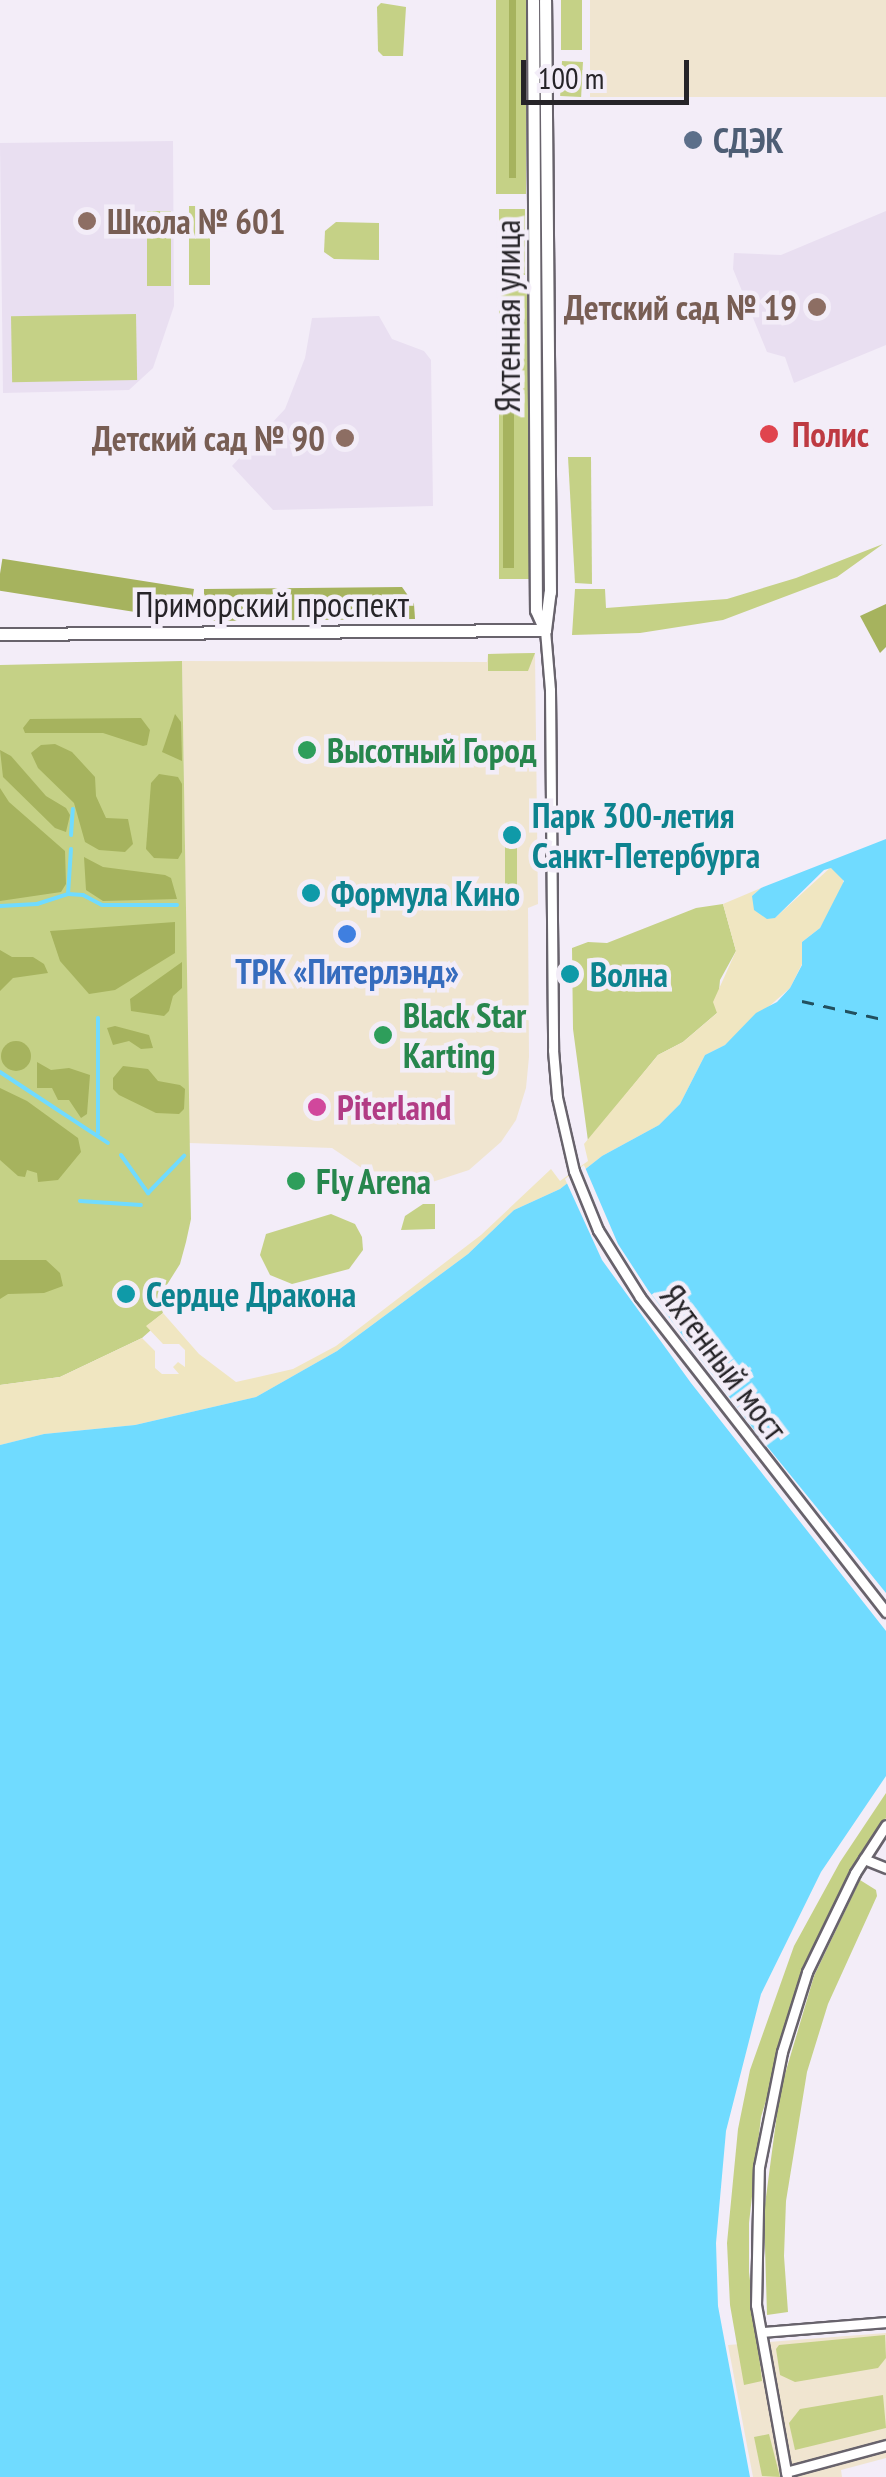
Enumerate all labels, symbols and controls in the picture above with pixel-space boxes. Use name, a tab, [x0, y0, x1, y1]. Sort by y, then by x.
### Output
scale bar	[526, 40, 694, 102]
text: 100 m	[538, 58, 604, 97]
place label: СДЭК	[713, 119, 784, 161]
marker: СДЭК	[682, 129, 704, 151]
place label: Школа № 601	[107, 200, 285, 242]
marker: Школа № 601	[76, 210, 98, 232]
street label: Яхтенная улица	[486, 220, 528, 412]
place label: Детский сад № 19	[564, 286, 797, 328]
marker: Детский сад № 19	[806, 296, 828, 318]
place label: Полис	[792, 413, 869, 455]
place label: Детский сад № 90	[92, 417, 325, 459]
marker: Полис	[756, 421, 782, 447]
marker: Детский сад № 90	[334, 427, 356, 449]
street label: Приморский проспект	[135, 583, 409, 625]
place label: Высотный Город	[327, 729, 537, 771]
marker: Высотный Город	[296, 739, 318, 761]
place label: Парк 300-летия Санкт-Петербурга	[532, 794, 760, 876]
marker: Парк 300-летия Санкт-Петербурга	[501, 824, 523, 846]
place label: Формула Кино	[331, 872, 520, 914]
marker: Формула Кино	[300, 882, 322, 904]
marker: ТРК «Питерлэнд»	[336, 923, 358, 945]
place label: ТРК «Питерлэнд»	[235, 950, 459, 992]
place label: Волна	[590, 953, 668, 995]
marker: Волна	[559, 963, 581, 985]
place label: Black Star Karting	[403, 994, 527, 1076]
marker: Black Star Karting	[372, 1024, 394, 1046]
place label: Piterland	[337, 1086, 451, 1128]
marker: Piterland	[306, 1096, 328, 1118]
place label: Fly Arena	[316, 1160, 433, 1202]
marker: Fly Arena	[285, 1170, 307, 1192]
place label: Сердце Дракона	[146, 1273, 356, 1315]
street label: Яхтенный мост	[652, 1276, 796, 1448]
marker: Сердце Дракона	[115, 1283, 137, 1305]

